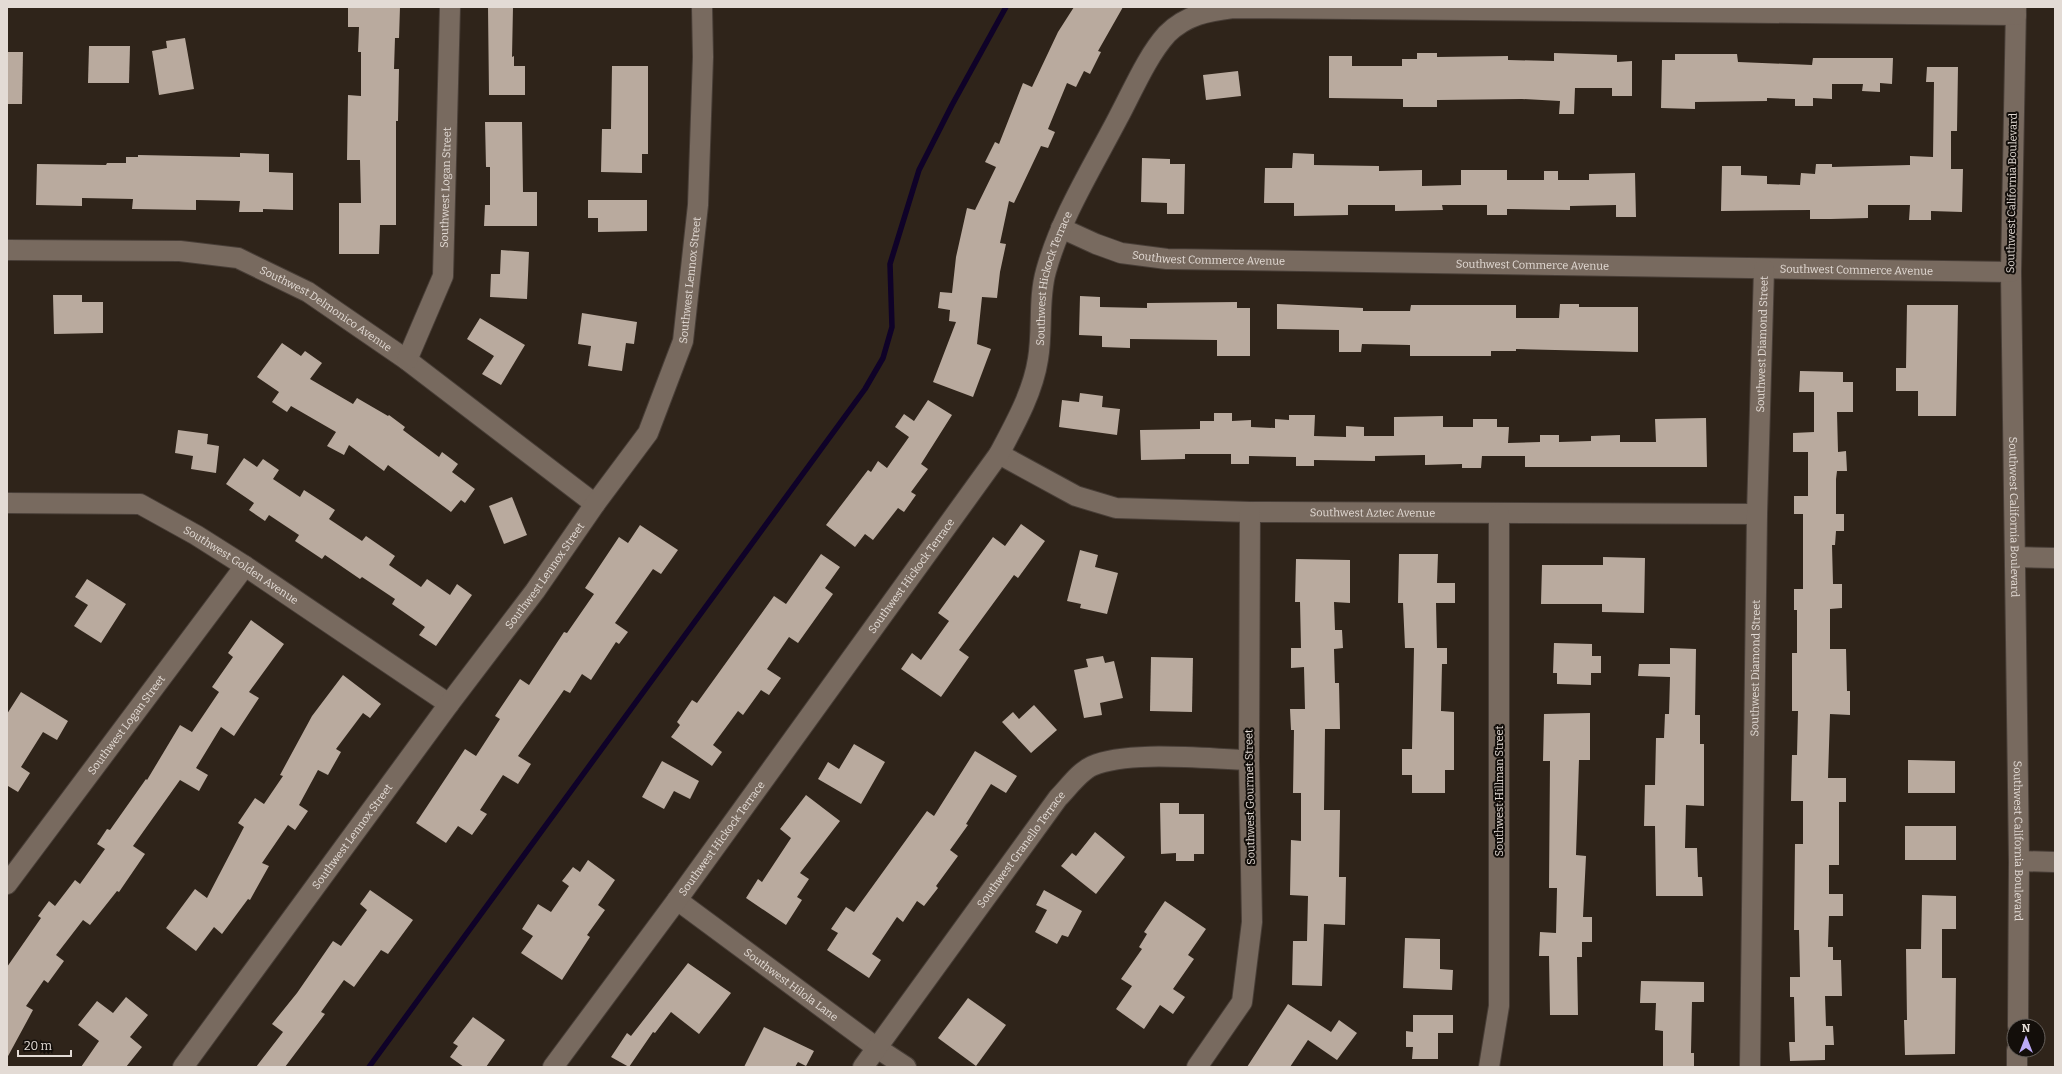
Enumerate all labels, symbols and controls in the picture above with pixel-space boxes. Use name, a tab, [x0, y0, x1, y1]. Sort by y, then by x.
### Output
street label: Southwest California Boulevard	[2004, 112, 2020, 273]
street label: Southwest Logan Street	[437, 127, 453, 248]
street label: Southwest Hickock Terrace	[1033, 209, 1074, 346]
street label: Southwest Lennox Street	[676, 216, 703, 344]
street label: Southwest Commerce Avenue	[1131, 248, 1285, 267]
street label: Southwest Commerce Avenue	[1456, 257, 1609, 272]
street label: Southwest Commerce Avenue	[1780, 262, 1933, 277]
street label: Southwest Delmonico Avenue	[258, 263, 394, 354]
street label: Southwest Diamond Street	[1753, 276, 1770, 413]
street label: Southwest California Boulevard	[2007, 437, 2022, 598]
street label: Southwest Aztec Avenue	[1310, 506, 1435, 519]
street label: Southwest Hickock Terrace	[865, 516, 957, 636]
street label: Southwest Lennox Street	[502, 520, 587, 631]
street label: Southwest Golden Avenue	[181, 523, 301, 607]
street label: Southwest Diamond Street	[1748, 600, 1762, 736]
street label: Southwest Logan Street	[85, 672, 168, 777]
street label: Southwest Hillman Street	[1493, 725, 1506, 857]
street label: Southwest Gourmet Street	[1242, 729, 1258, 865]
street label: Southwest California Boulevard	[2011, 761, 2026, 922]
street label: Southwest Hickock Terrace	[676, 778, 767, 898]
street label: Southwest Lennox Street	[309, 781, 395, 892]
street label: Southwest Granello Terrace	[974, 788, 1068, 910]
street label: Southwest Hilola Lane	[741, 945, 841, 1024]
north arrow	[2006, 1018, 2046, 1058]
text: N	[2022, 1022, 2031, 1035]
scale bar	[18, 1032, 71, 1058]
text: 20 m	[24, 1039, 53, 1053]

